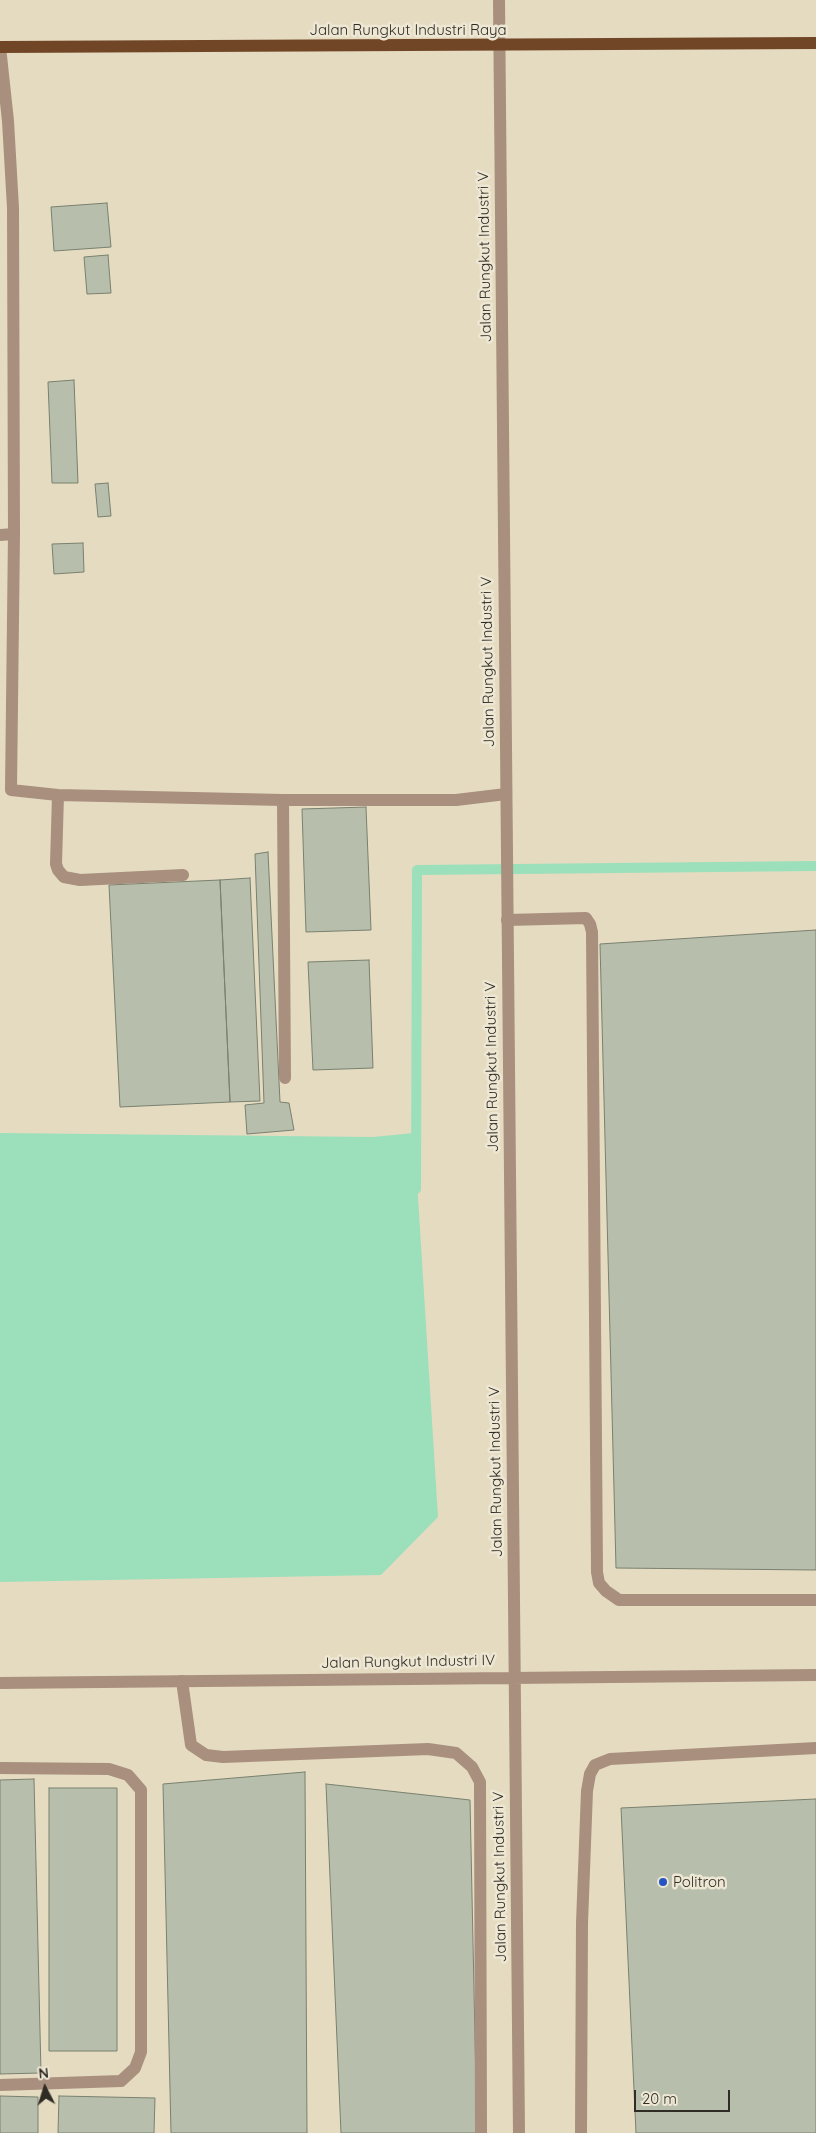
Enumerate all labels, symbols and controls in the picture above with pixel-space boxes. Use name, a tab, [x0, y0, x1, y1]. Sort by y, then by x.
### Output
street label: Jalan Rungkut Industri Raya	[309, 21, 507, 39]
street label: Jalan Rungkut Industri V	[475, 172, 495, 342]
street label: Jalan Rungkut Industri V	[478, 577, 498, 747]
street label: Jalan Rungkut Industri V	[482, 982, 502, 1152]
street label: Jalan Rungkut Industri V	[486, 1387, 506, 1557]
street label: Jalan Rungkut Industri IV	[321, 1651, 495, 1673]
street label: Jalan Rungkut Industri V	[490, 1792, 510, 1962]
place label: Politron	[673, 1873, 726, 1891]
marker: Politron	[657, 1876, 669, 1888]
north arrow	[20, 2063, 70, 2113]
text: N	[38, 2064, 50, 2082]
scale bar	[636, 2080, 732, 2112]
text: 20 m	[642, 2089, 677, 2108]

